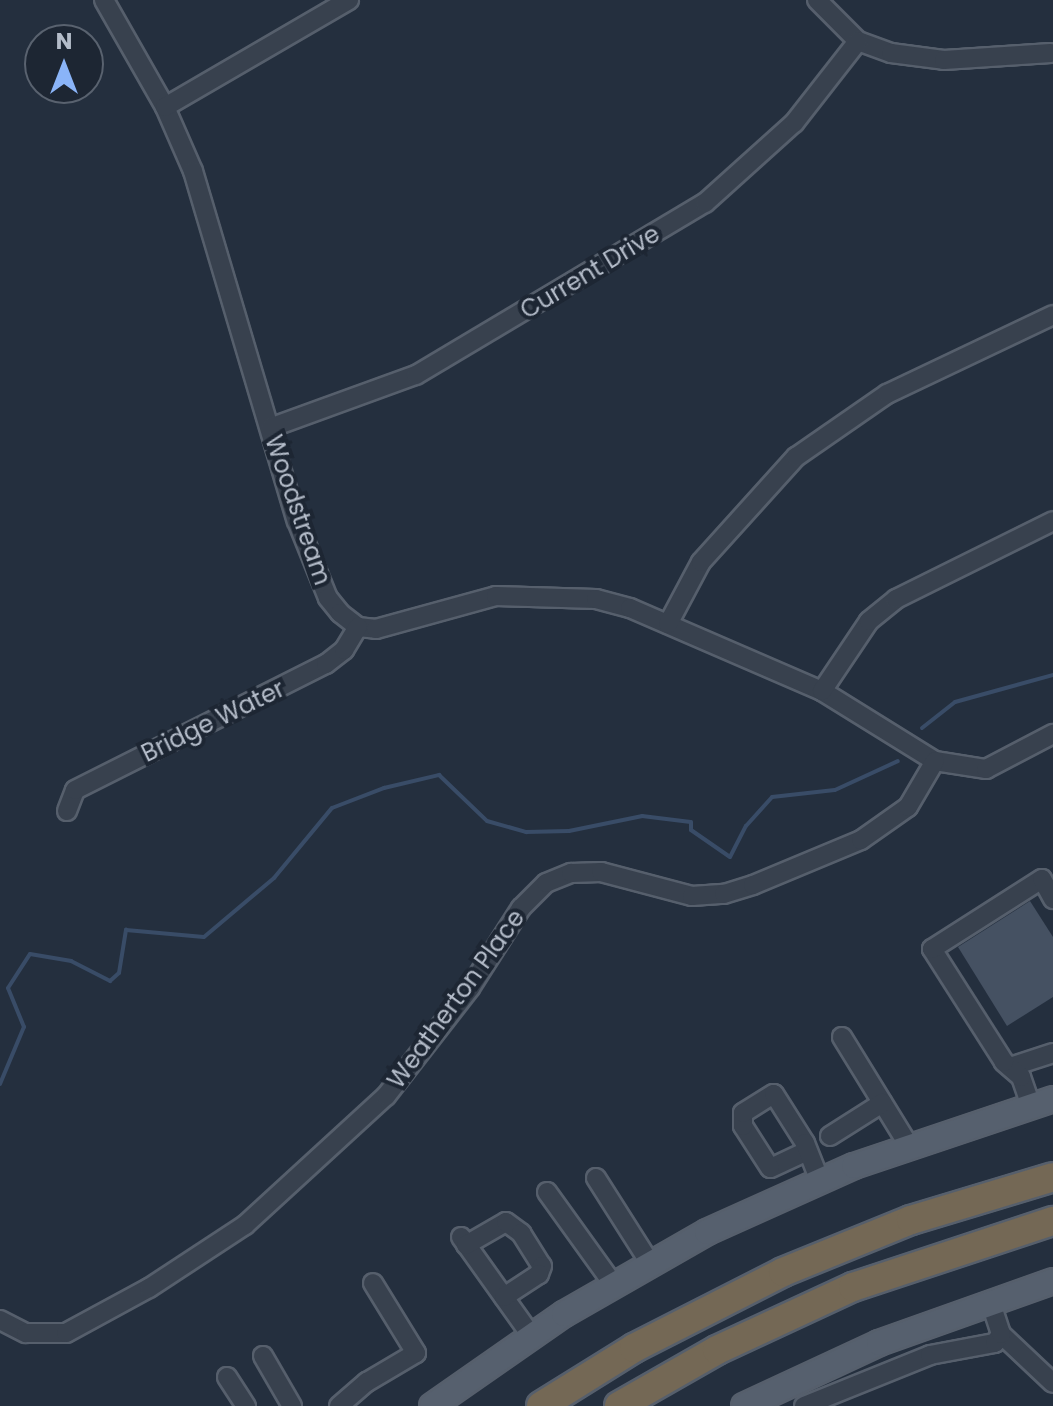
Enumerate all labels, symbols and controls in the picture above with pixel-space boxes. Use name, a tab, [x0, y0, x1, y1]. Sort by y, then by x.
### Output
north arrow	[24, 24, 104, 104]
text: N	[56, 26, 72, 57]
street label: Current Drive	[515, 219, 665, 325]
street label: Woodstream	[259, 431, 337, 589]
street label: Bridge Water	[137, 674, 289, 768]
street label: Weatherton Place	[382, 904, 530, 1094]

